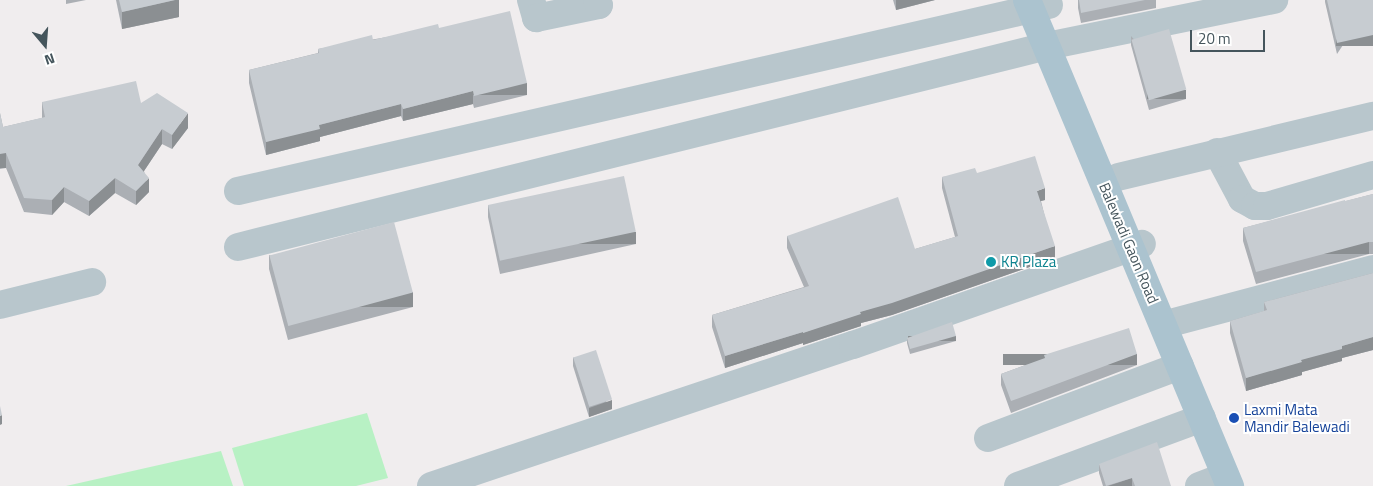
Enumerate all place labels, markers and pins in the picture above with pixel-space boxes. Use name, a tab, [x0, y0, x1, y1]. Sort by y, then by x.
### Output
place label: KR Plaza	[1001, 253, 1056, 271]
marker: KR Plaza	[985, 256, 997, 268]
place label: Laxmi Mata Mandir Balewadi	[1244, 400, 1350, 435]
marker: Laxmi Mata Mandir Balewadi	[1228, 412, 1240, 424]

